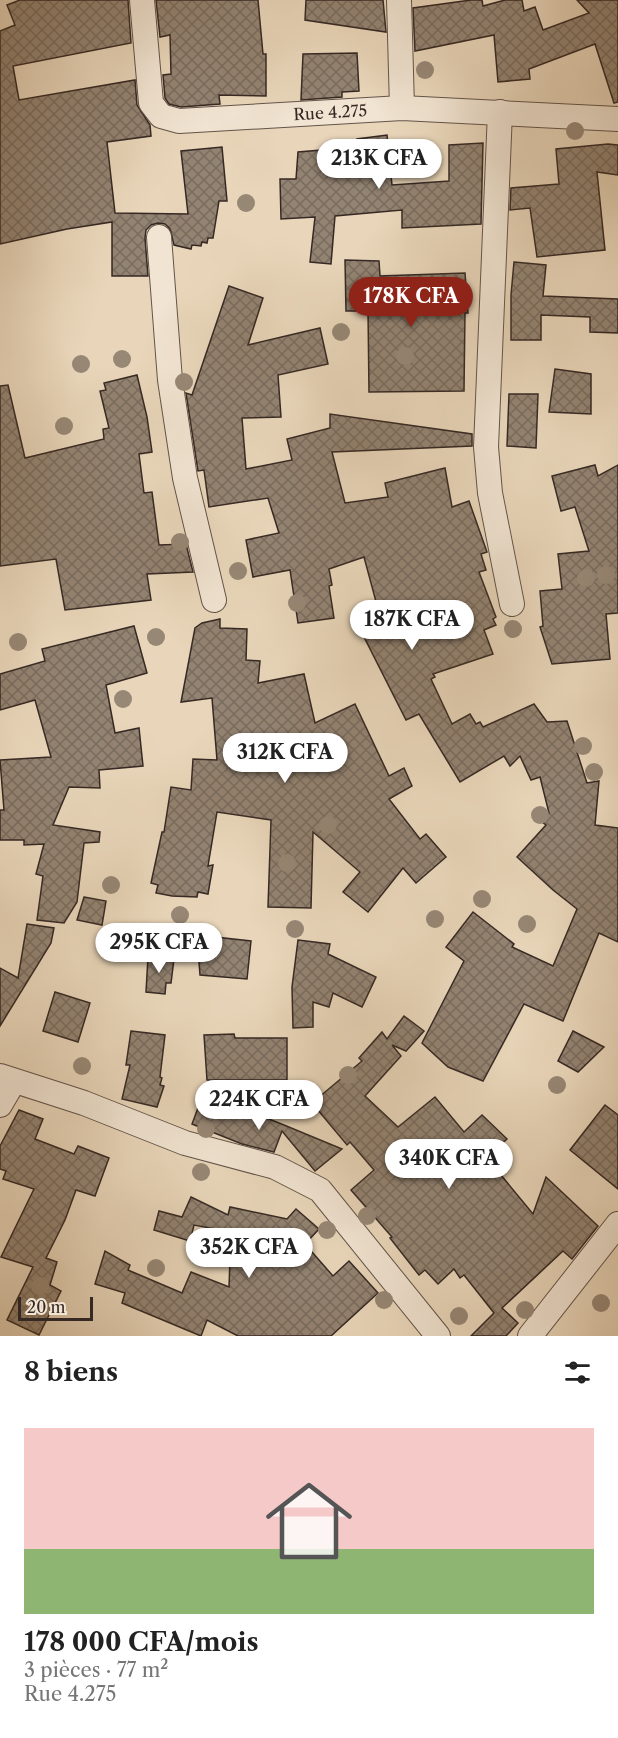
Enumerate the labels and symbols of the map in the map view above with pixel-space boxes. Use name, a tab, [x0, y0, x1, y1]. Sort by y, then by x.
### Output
street label: Rue 4.275	[293, 100, 368, 124]
pin: 213K CFA	[317, 139, 441, 190]
pin: 178K CFA	[349, 277, 473, 328]
pin: 187K CFA	[350, 600, 474, 651]
pin: 312K CFA	[223, 733, 347, 784]
pin: 295K CFA	[97, 923, 221, 974]
pin: 224K CFA	[197, 1080, 321, 1131]
pin: 340K CFA	[387, 1139, 511, 1190]
pin: 352K CFA	[187, 1228, 311, 1279]
scale bar	[18, 1294, 93, 1322]

